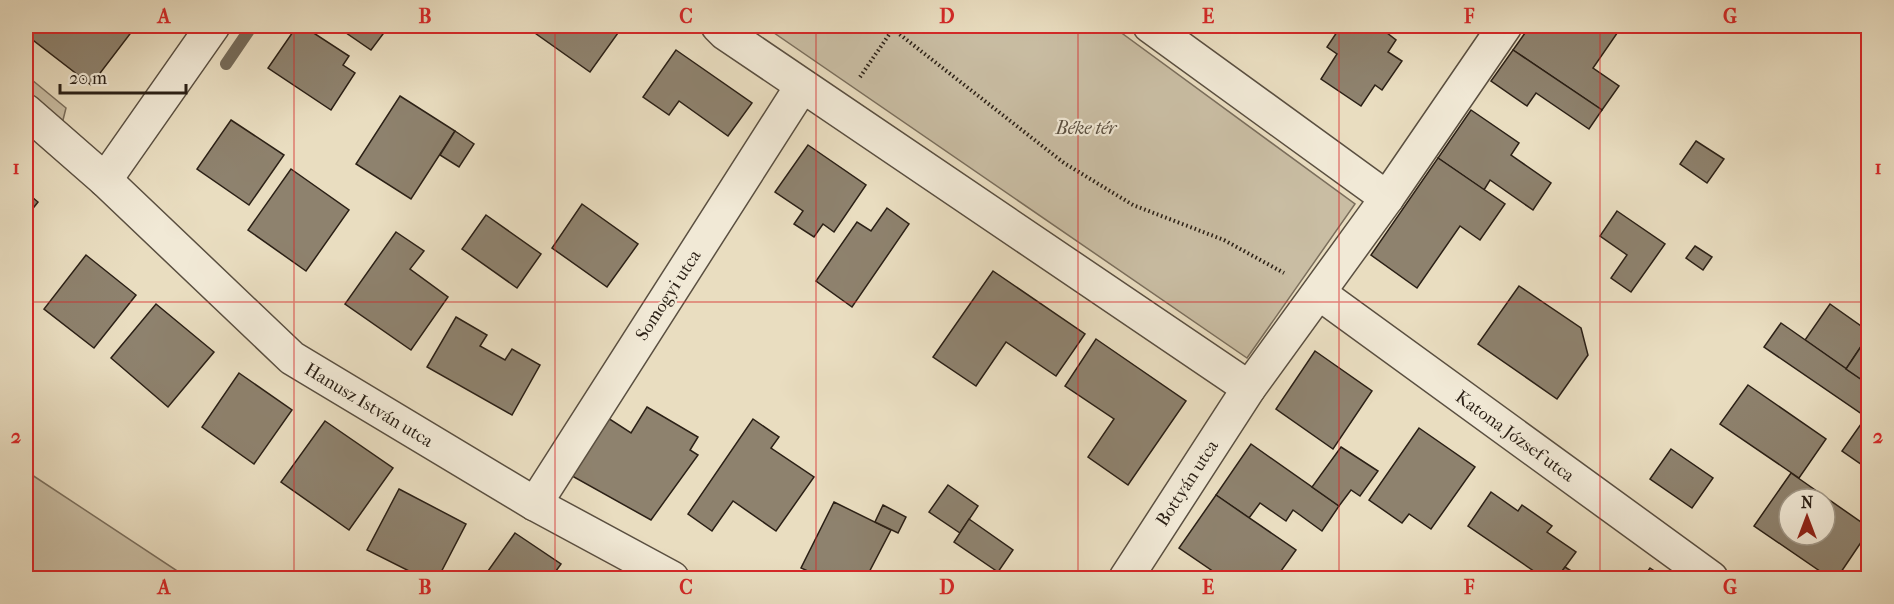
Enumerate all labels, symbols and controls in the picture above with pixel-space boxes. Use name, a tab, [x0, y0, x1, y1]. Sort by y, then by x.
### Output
text: A	[156, 5, 172, 28]
text: B	[418, 5, 432, 28]
text: C	[679, 5, 693, 28]
text: D	[939, 5, 955, 28]
text: E	[1202, 5, 1214, 28]
text: F	[1463, 5, 1475, 28]
text: G	[1723, 5, 1737, 28]
scale bar	[60, 57, 186, 95]
text: 20 m	[69, 68, 107, 89]
park label: Béke tér	[1055, 118, 1118, 139]
text: 1	[12, 156, 20, 179]
text: 1	[1874, 156, 1882, 179]
street label: Somogyi utca	[631, 246, 706, 344]
street label: Hanusz István utca	[301, 359, 437, 452]
street label: Katona József utca	[1451, 386, 1579, 487]
text: 2	[11, 425, 21, 448]
text: 2	[1873, 425, 1883, 448]
street label: Bottyán utca	[1152, 436, 1223, 530]
north arrow	[1777, 487, 1837, 547]
text: N	[1801, 493, 1814, 512]
text: A	[156, 576, 172, 599]
text: B	[418, 576, 432, 599]
text: C	[679, 576, 693, 599]
text: D	[939, 576, 955, 599]
text: E	[1202, 576, 1214, 599]
text: F	[1463, 576, 1475, 599]
text: G	[1723, 576, 1737, 599]

